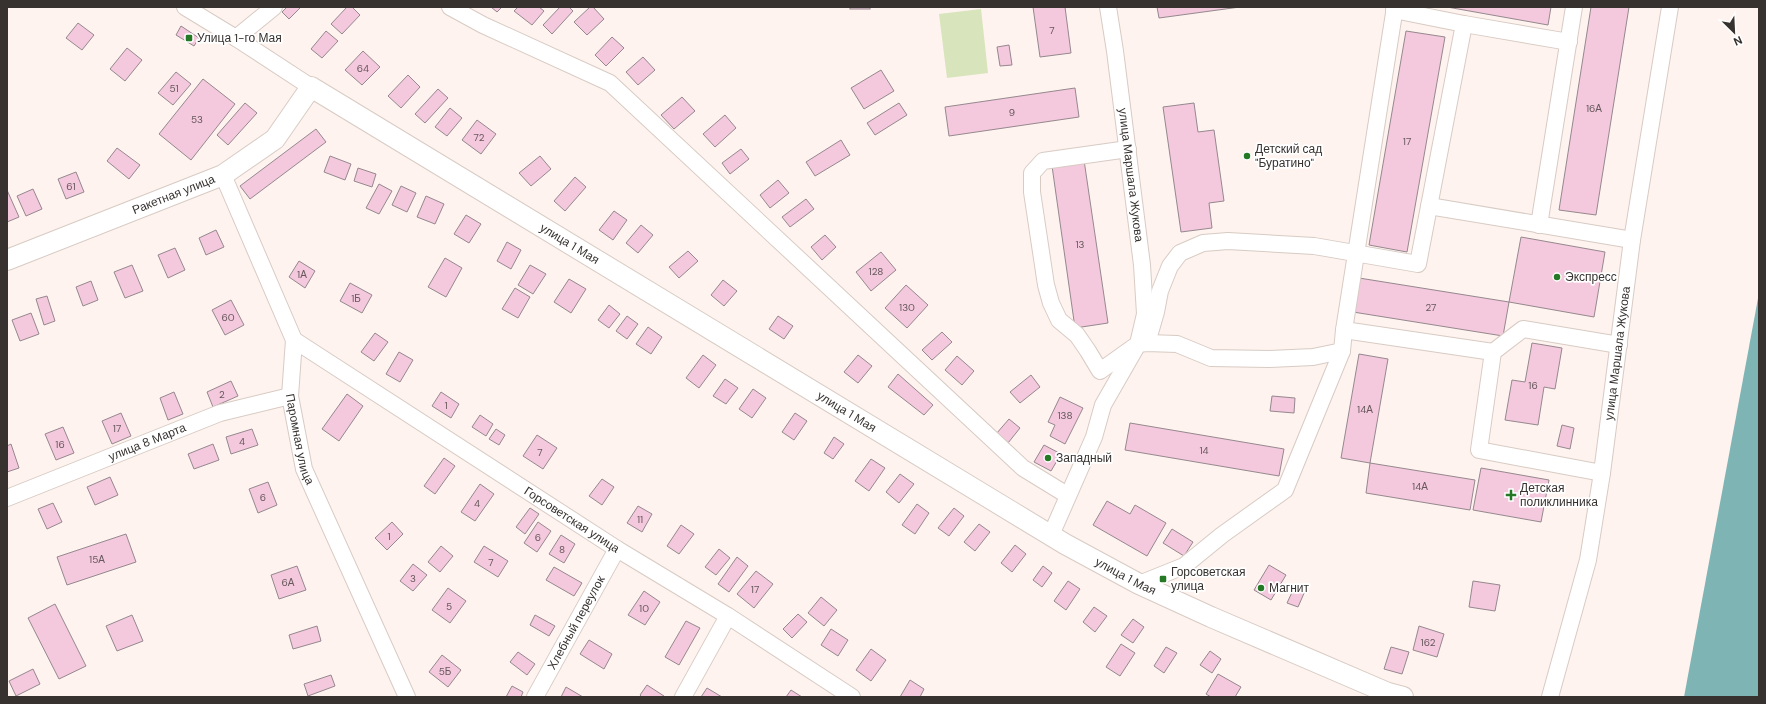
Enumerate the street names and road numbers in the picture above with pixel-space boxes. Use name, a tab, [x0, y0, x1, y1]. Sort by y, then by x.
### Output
street label: улица Маршала Жукова	[1115, 107, 1147, 243]
street label: Ракетная улица	[130, 171, 218, 218]
street label: улица 1 Мая	[537, 220, 602, 268]
street label: улица Маршала Жукова	[1601, 285, 1634, 421]
street label: улица 1 Мая	[814, 388, 879, 436]
street label: Паромная улица	[282, 392, 318, 488]
street label: улица 8 Марта	[106, 419, 189, 465]
street label: Горсоветская улица	[521, 483, 623, 557]
street label: улица 1 Мая	[1092, 554, 1159, 599]
street label: Хлебный переулок	[544, 572, 609, 672]

